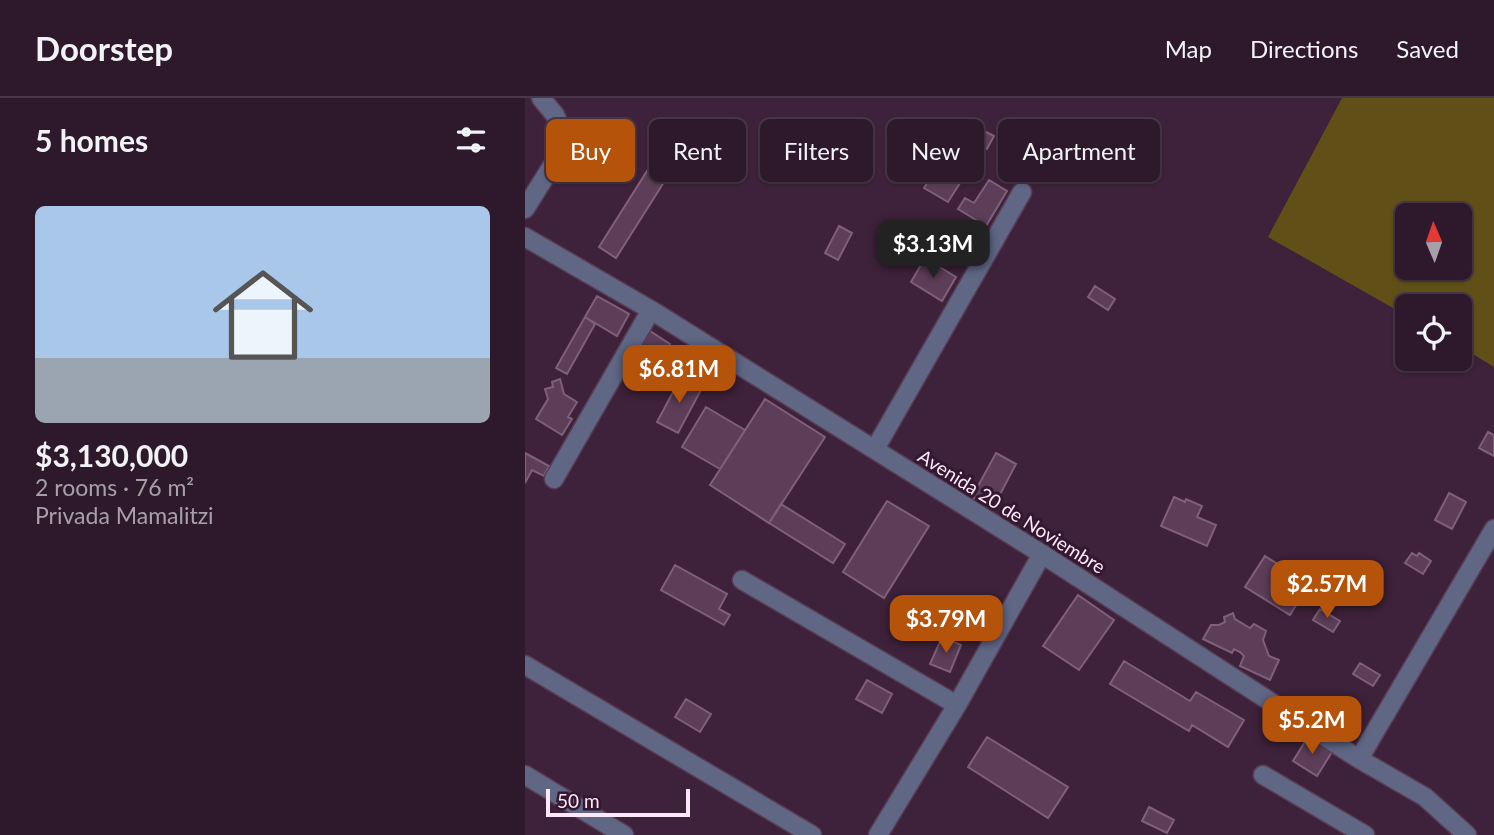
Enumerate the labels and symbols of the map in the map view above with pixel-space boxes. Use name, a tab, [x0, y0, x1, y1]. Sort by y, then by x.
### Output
north arrow	[1395, 203, 1472, 280]
pin: $3.13M	[876, 220, 990, 280]
pin: $6.81M	[622, 345, 736, 405]
street label: Avenida 20 de Noviembre	[914, 444, 1110, 578]
pin: $2.57M	[1270, 560, 1384, 620]
pin: $3.79M	[889, 596, 1003, 655]
pin: $5.2M	[1263, 696, 1361, 756]
scale bar	[546, 786, 689, 818]

